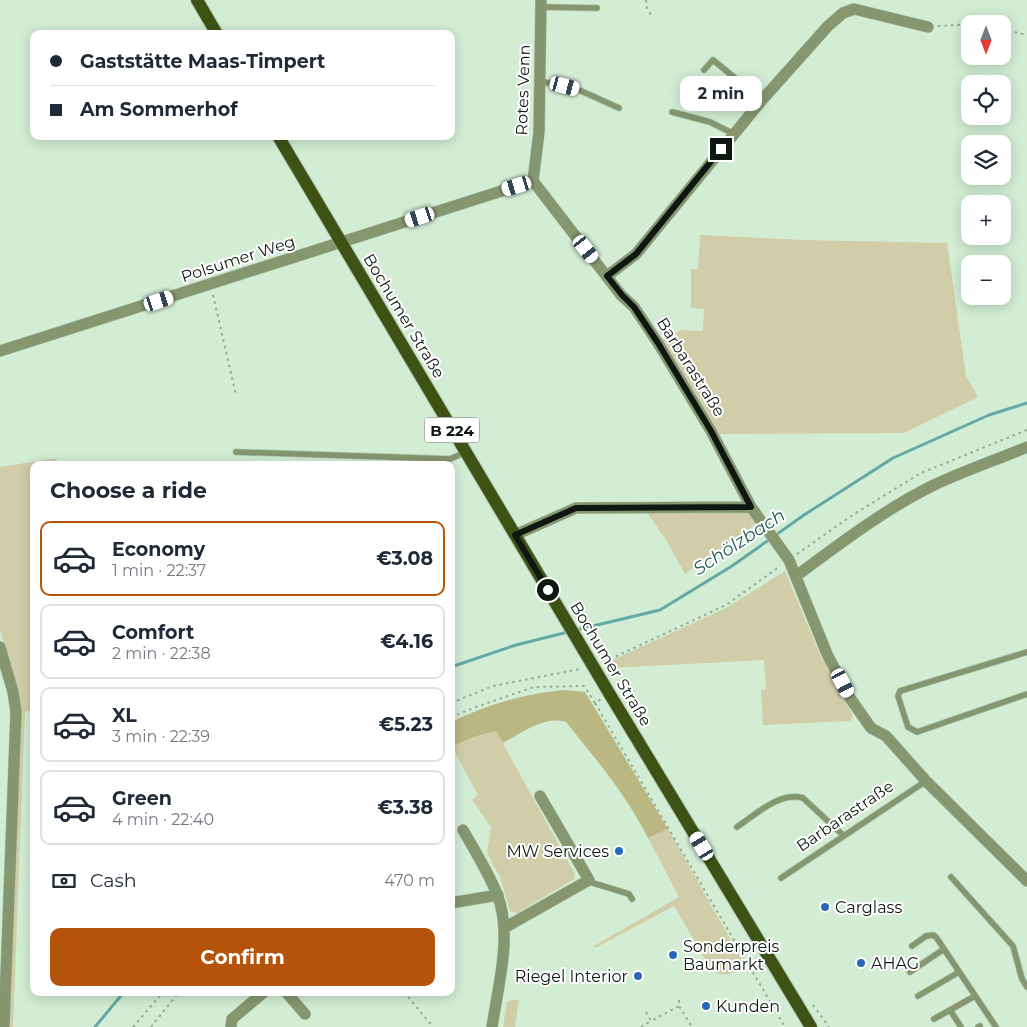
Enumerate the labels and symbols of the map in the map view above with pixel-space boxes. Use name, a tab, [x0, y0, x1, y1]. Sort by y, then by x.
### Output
north arrow	[961, 15, 1011, 65]
street label: Rotes Venn	[512, 44, 534, 136]
car	[548, 75, 581, 97]
callout: 2 min	[680, 76, 762, 112]
route end	[710, 138, 732, 160]
car	[500, 174, 533, 198]
car	[403, 205, 436, 229]
street label: Polsumer Weg	[178, 232, 298, 286]
car	[570, 233, 601, 265]
street label: Bochumer Straße	[359, 250, 449, 382]
car	[142, 289, 175, 313]
street label: Barbarastraße	[653, 314, 729, 420]
road number: B 224	[424, 418, 480, 442]
water label: Schölzbach	[689, 504, 789, 580]
route start	[537, 579, 559, 601]
street label: Bochumer Straße	[566, 598, 656, 730]
car	[829, 666, 856, 700]
street label: Barbarastraße	[793, 776, 897, 856]
car	[687, 829, 716, 863]
place label: MW Services	[507, 842, 609, 861]
marker: MW Services	[613, 845, 625, 857]
place label: Carglass	[835, 898, 902, 917]
marker: Carglass	[819, 901, 831, 913]
place label: Sonderpreis Baumarkt	[683, 937, 780, 974]
marker: Sonderpreis Baumarkt	[667, 949, 679, 961]
place label: AHAG	[871, 954, 919, 973]
marker: AHAG	[855, 957, 867, 969]
place label: Riegel Interior	[515, 967, 628, 986]
marker: Riegel Interior	[632, 970, 644, 982]
place label: Kunden	[716, 997, 780, 1016]
marker: Kunden	[700, 1000, 712, 1012]

